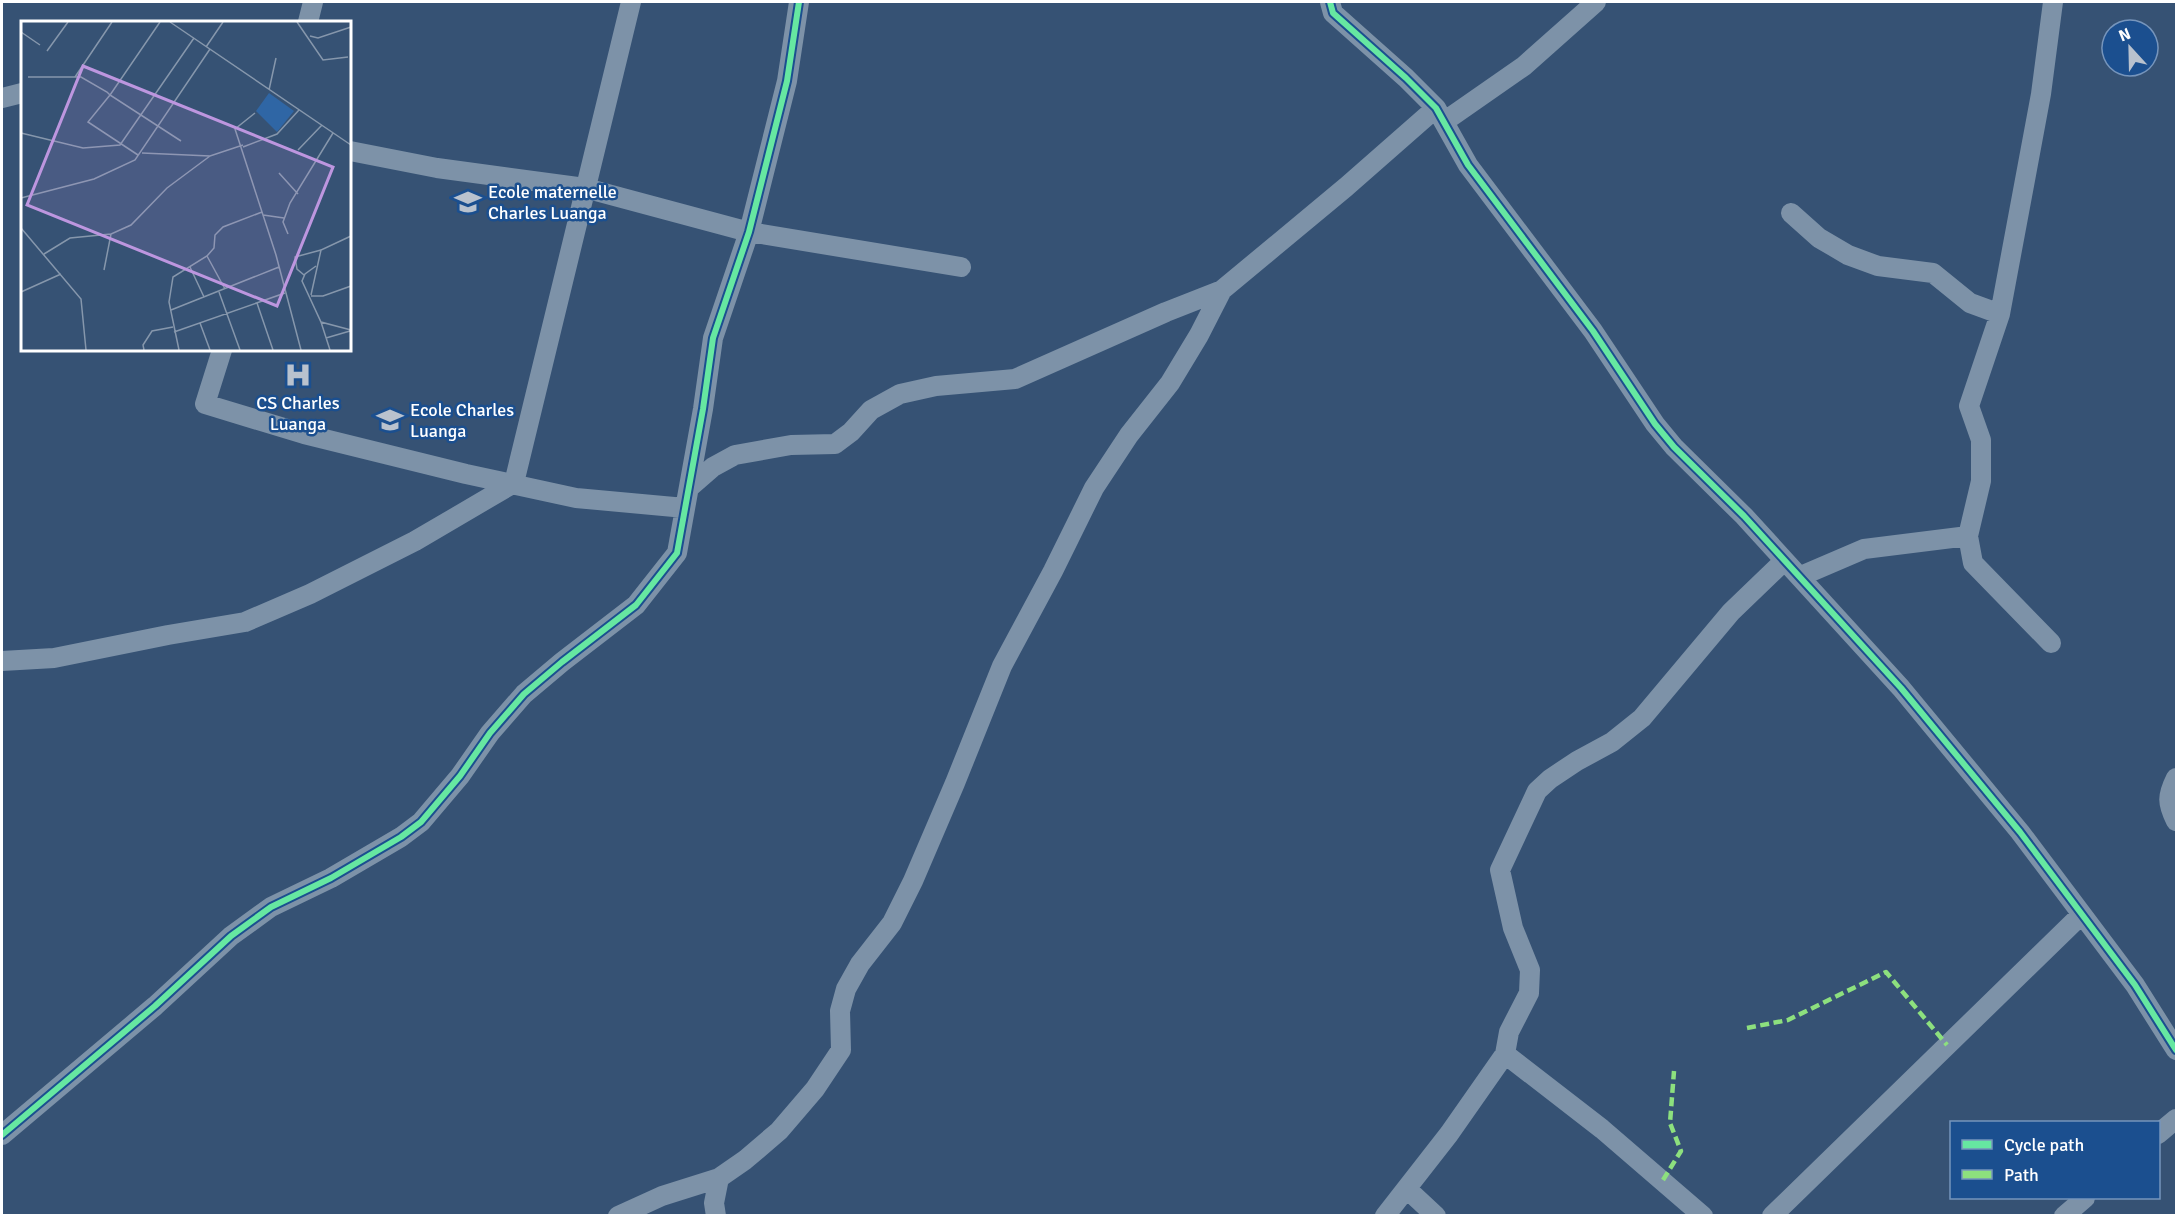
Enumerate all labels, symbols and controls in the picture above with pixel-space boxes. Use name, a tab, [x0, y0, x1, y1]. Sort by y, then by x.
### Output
north arrow	[2100, 18, 2160, 78]
inset map	[21, 21, 351, 351]
text: N	[2116, 24, 2134, 46]
place label: Ecole maternelle Charles Luanga	[488, 181, 617, 224]
school or university icon: Ecole maternelle Charles Luanga	[453, 187, 483, 217]
hospital icon: CS Charles Luanga	[283, 360, 313, 390]
place label: CS Charles Luanga	[256, 392, 340, 435]
place label: Ecole Charles Luanga	[410, 399, 514, 442]
school or university icon: Ecole Charles Luanga	[375, 405, 405, 435]
legend	[1950, 1121, 2160, 1199]
text: Cycle path	[2004, 1134, 2084, 1156]
text: Path	[2004, 1164, 2039, 1186]

